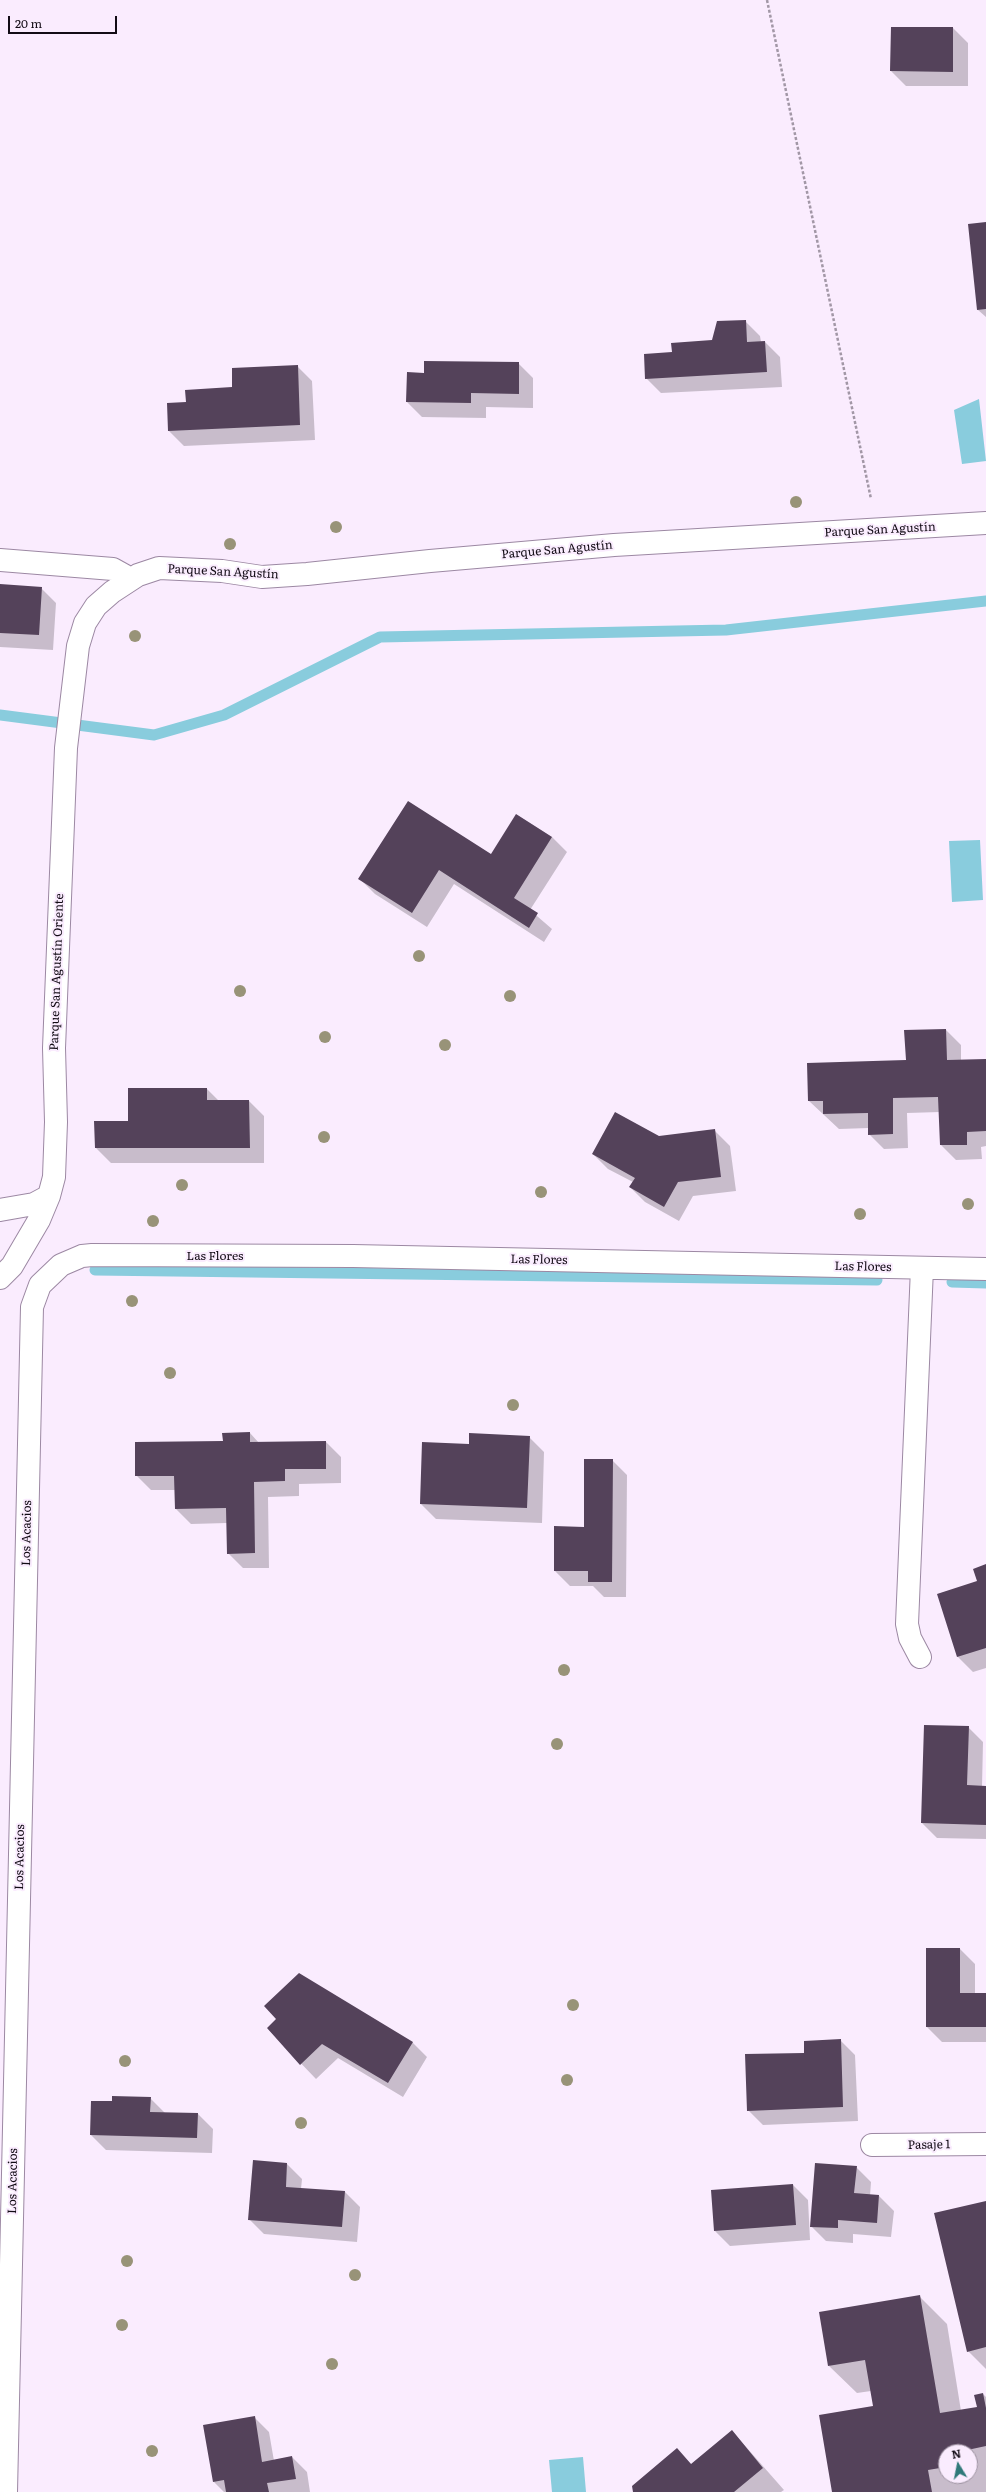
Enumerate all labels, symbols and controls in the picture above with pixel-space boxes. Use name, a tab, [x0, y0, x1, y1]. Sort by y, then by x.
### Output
scale bar	[10, 8, 119, 34]
text: 20 m	[15, 14, 42, 32]
street label: Parque San Agustín	[824, 520, 936, 540]
street label: Parque San Agustín	[501, 538, 613, 562]
street label: Parque San Agustín	[167, 562, 279, 582]
street label: Parque San Agustín Oriente	[47, 893, 67, 1051]
street label: Las Flores	[187, 1249, 243, 1263]
street label: Las Flores	[510, 1252, 568, 1268]
street label: Las Flores	[834, 1259, 892, 1275]
street label: Los Acacios	[19, 1500, 35, 1566]
street label: Los Acacios	[12, 1824, 28, 1890]
street label: Pasaje 1	[908, 2137, 950, 2153]
street label: Los Acacios	[5, 2148, 21, 2214]
north arrow	[938, 2444, 978, 2484]
text: N	[950, 2444, 962, 2462]

